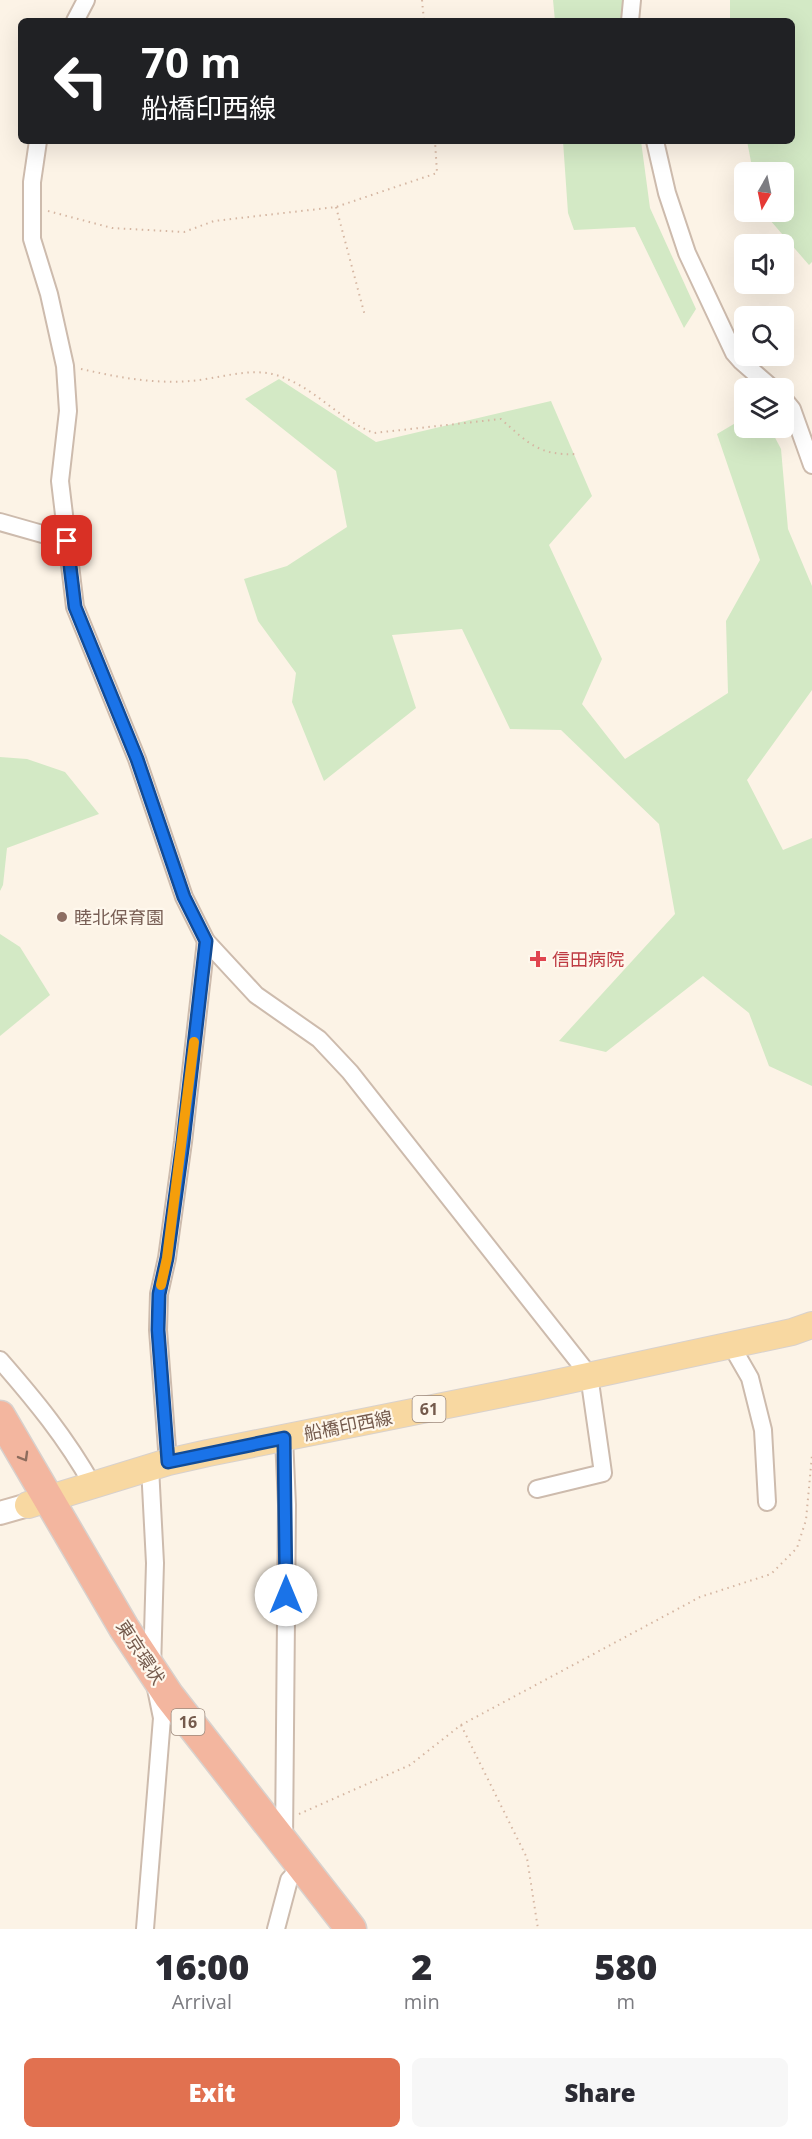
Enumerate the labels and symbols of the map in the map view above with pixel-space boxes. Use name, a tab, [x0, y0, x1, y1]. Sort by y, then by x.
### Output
north arrow	[734, 162, 794, 222]
pin	[41, 515, 92, 566]
place label: 睦北保育園	[74, 905, 164, 929]
marker: 睦北保育園	[55, 910, 69, 924]
place label: 信田病院	[552, 947, 624, 971]
marker: 信田病院	[529, 950, 547, 968]
road number: 61	[412, 1396, 446, 1422]
street label: 船橋印西線	[302, 1405, 394, 1445]
one-way arrow	[17, 1451, 28, 1461]
position arrow	[254, 1563, 318, 1627]
street label: 東京環状	[111, 1615, 171, 1689]
road number: 16	[172, 1709, 204, 1735]

